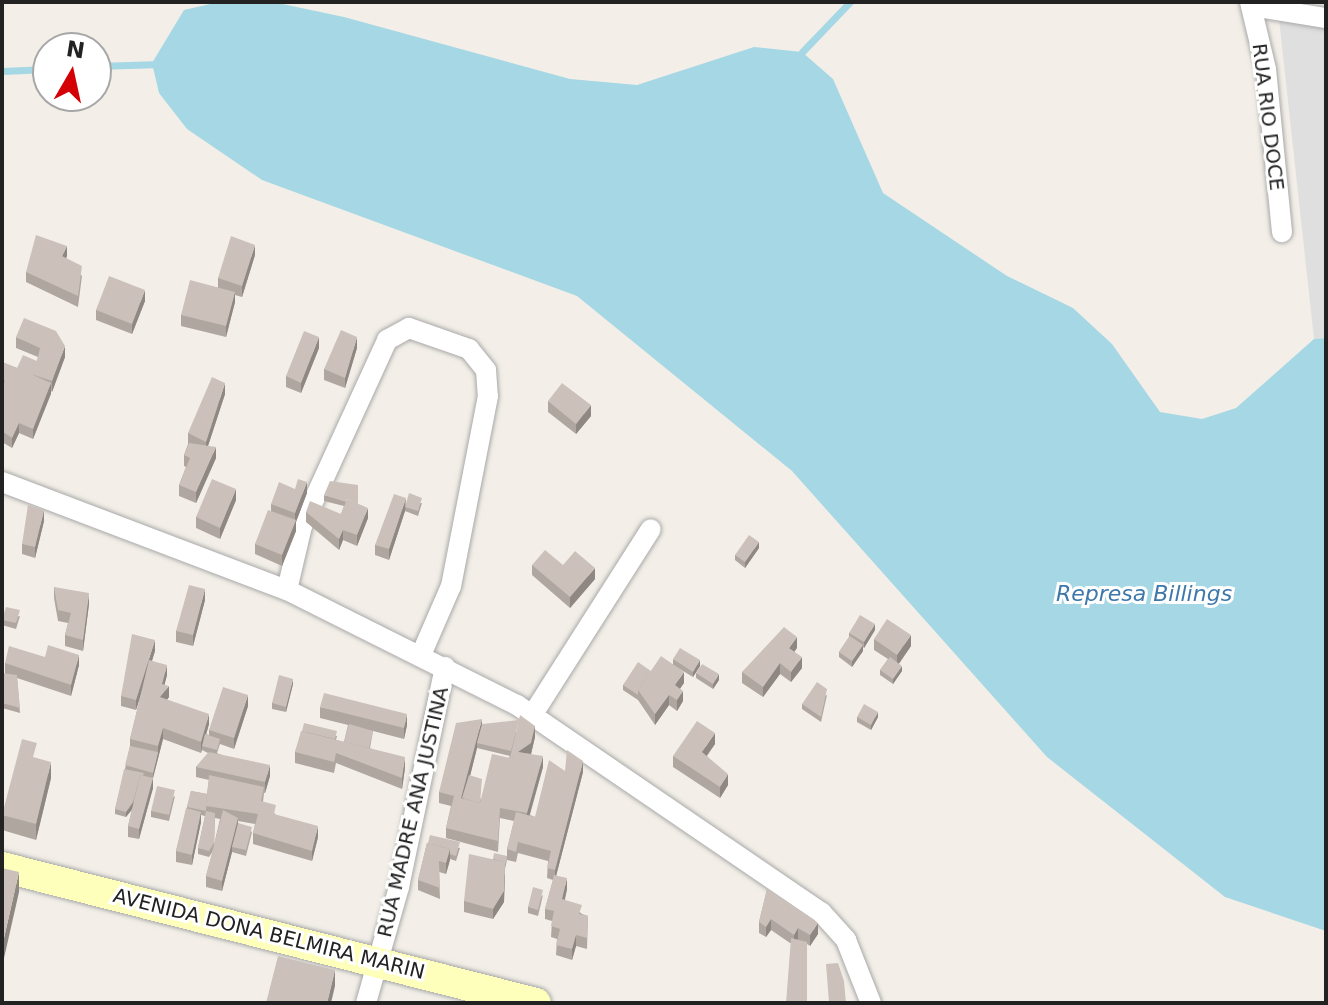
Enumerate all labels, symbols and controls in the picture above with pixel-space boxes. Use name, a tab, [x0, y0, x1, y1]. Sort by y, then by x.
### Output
north arrow	[32, 32, 112, 112]
text: N	[64, 36, 87, 64]
street label: RUA RIO DOCE	[1247, 42, 1289, 192]
water label: Represa Billings	[1056, 581, 1232, 607]
street label: RUA MADRE ANA JUSTINA	[372, 684, 454, 940]
street label: AVENIDA DONA BELMIRA MARIN	[111, 884, 427, 984]

